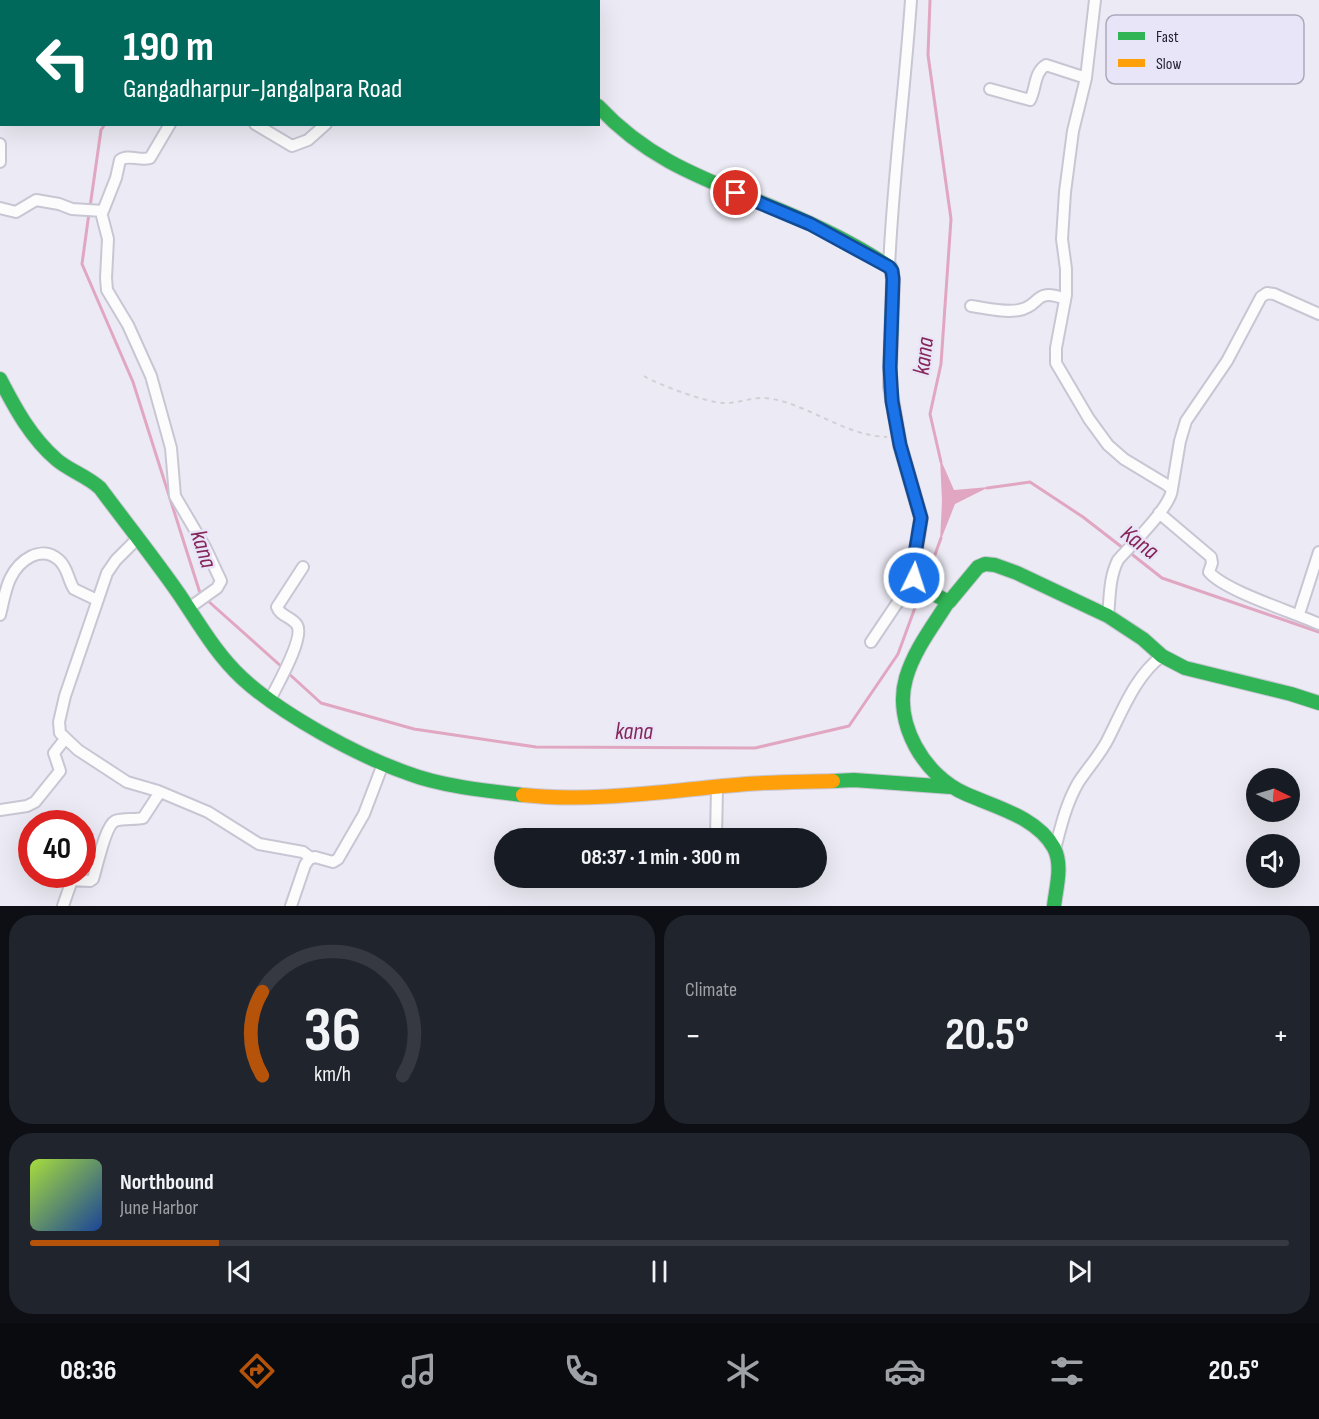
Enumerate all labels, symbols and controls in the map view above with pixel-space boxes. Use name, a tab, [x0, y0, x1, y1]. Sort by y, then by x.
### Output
legend	[1106, 15, 1304, 84]
text: 190 m	[123, 22, 214, 73]
icon: left	[24, 24, 102, 102]
text: Fast	[1156, 28, 1179, 47]
text: Slow	[1156, 55, 1181, 74]
text: Gangadharpur-Jangalpara Road	[123, 73, 402, 105]
pin	[710, 167, 761, 218]
icon: arrive	[719, 176, 752, 209]
water label: kana	[907, 335, 940, 377]
water label: Kana	[1115, 519, 1165, 566]
water label: kana	[184, 527, 223, 572]
position arrow	[882, 546, 946, 610]
water label: kana	[615, 717, 653, 746]
north arrow	[1246, 768, 1300, 822]
map controls	[1246, 768, 1300, 888]
speed limit sign: 40	[18, 810, 96, 888]
button: sound	[1246, 834, 1300, 888]
text: 08:37 · 1 min · 300 m	[581, 844, 740, 871]
text: Climate	[685, 978, 737, 1002]
text: 36	[303, 994, 361, 1069]
text: 20.5°	[945, 1008, 1029, 1063]
text: −	[685, 1016, 701, 1056]
text: +	[1273, 1016, 1289, 1056]
text: km/h	[313, 1063, 351, 1088]
text: Northbound	[120, 1169, 214, 1196]
text: June Harbor	[120, 1196, 198, 1220]
icon: previous	[223, 1255, 256, 1288]
icon: pause	[643, 1255, 676, 1288]
icon: next	[1063, 1255, 1096, 1288]
icon: directions	[236, 1350, 278, 1392]
icon: music	[398, 1350, 440, 1392]
icon: phone	[560, 1350, 602, 1392]
icon: climate	[722, 1350, 764, 1392]
icon: car	[884, 1350, 926, 1392]
icon: filters	[1046, 1350, 1088, 1392]
text: 08:36	[60, 1355, 116, 1387]
text: 20.5°	[1208, 1355, 1259, 1387]

